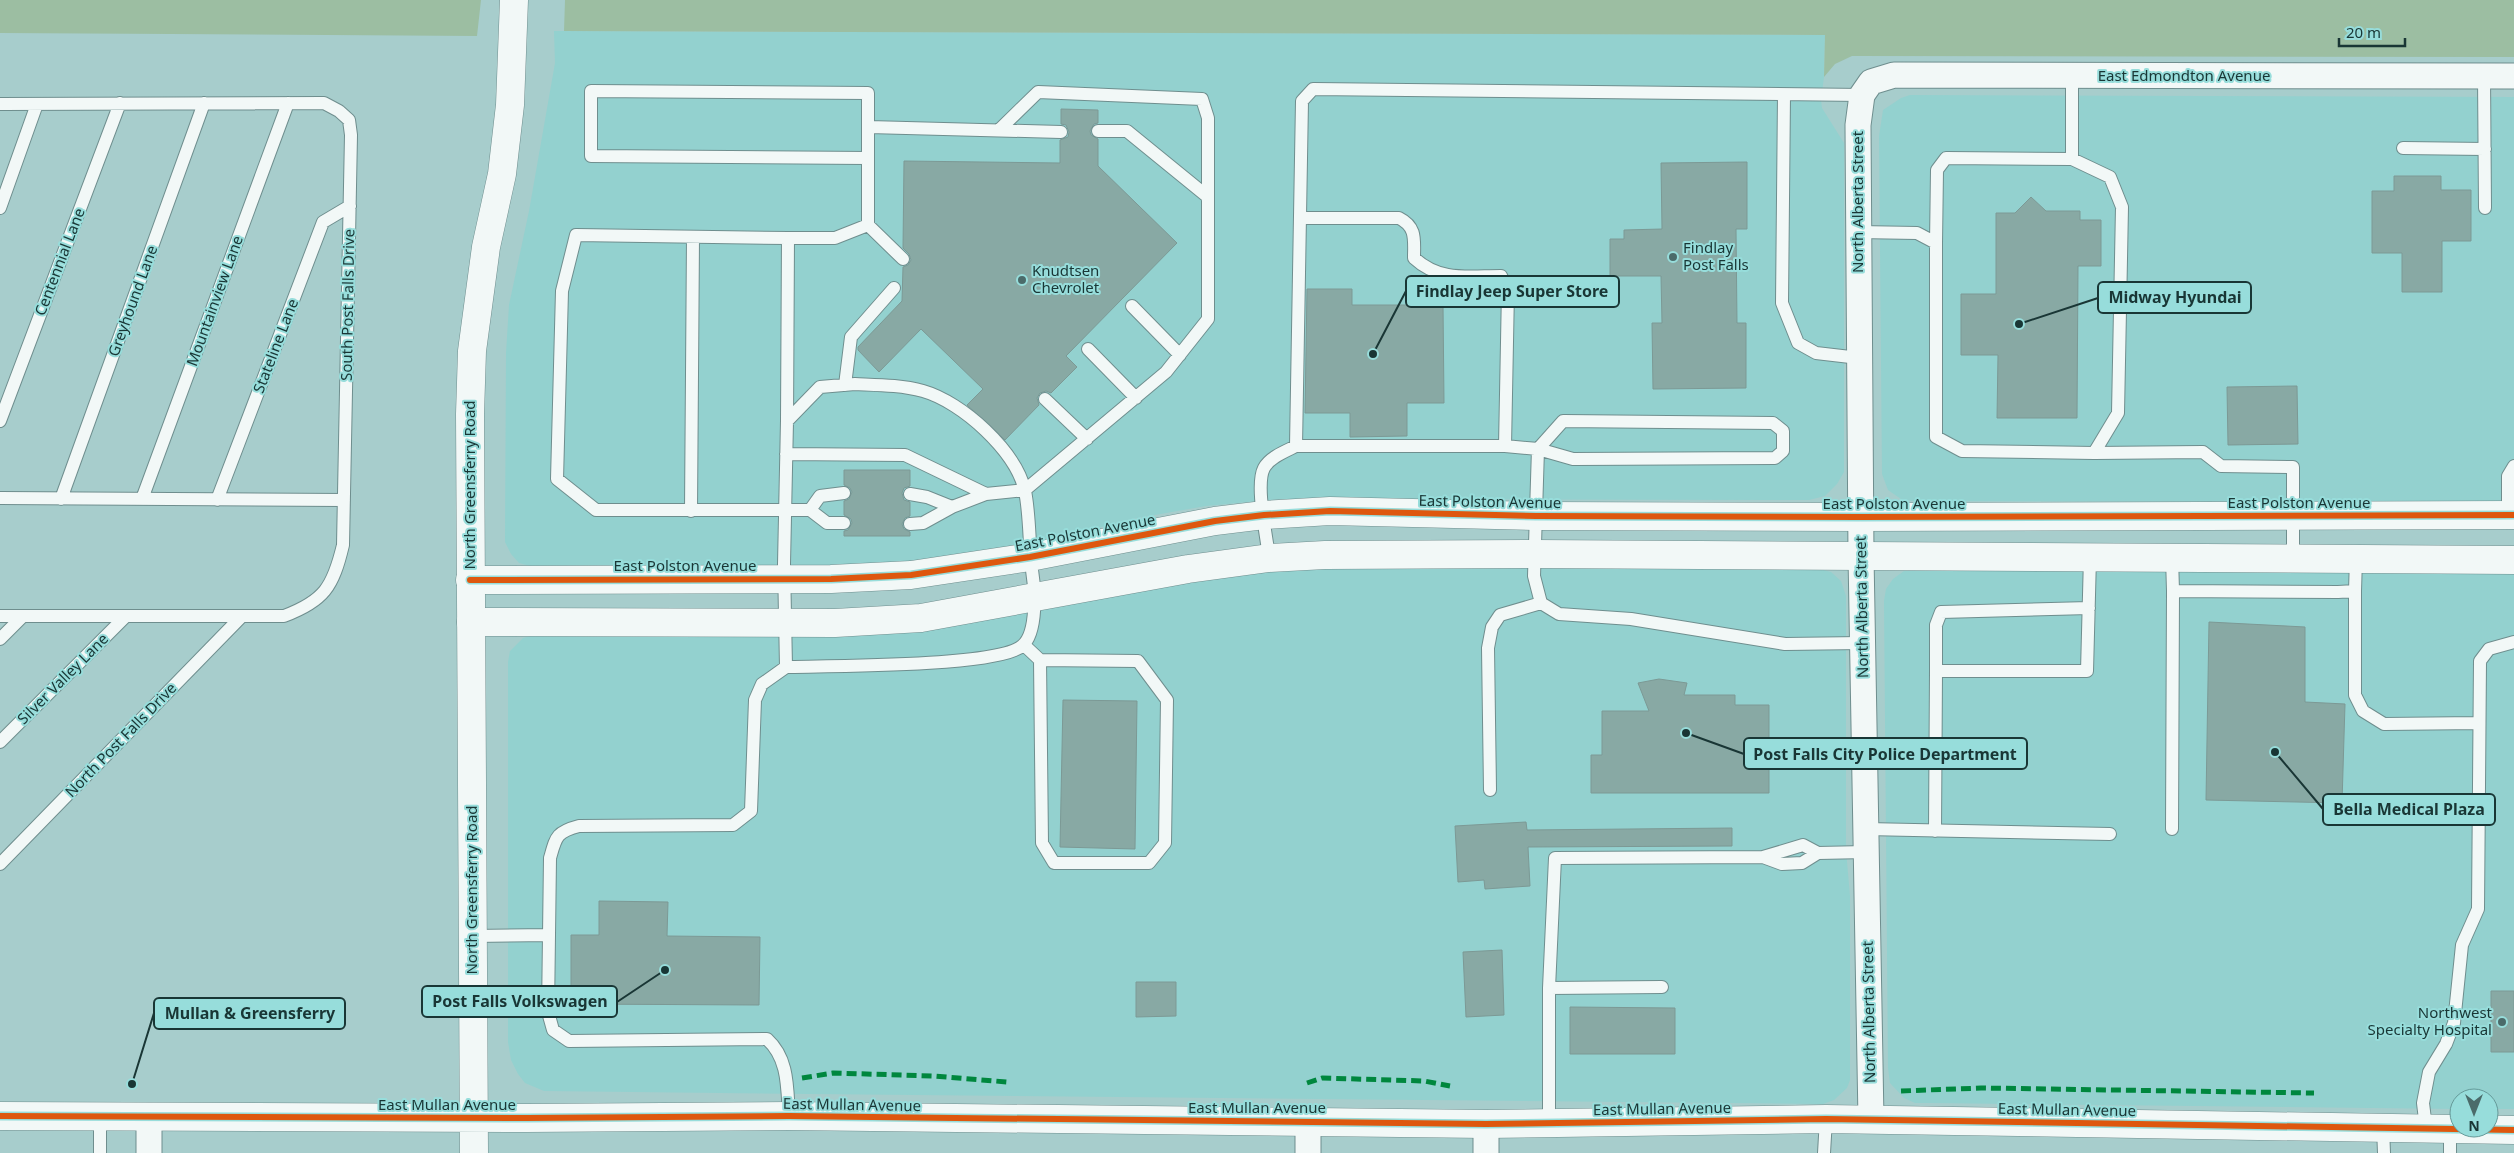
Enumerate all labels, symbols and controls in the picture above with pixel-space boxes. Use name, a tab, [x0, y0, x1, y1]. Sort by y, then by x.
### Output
scale bar	[2339, 15, 2405, 47]
text: 20 m	[2346, 22, 2381, 42]
street label: East Edmondton Avenue	[2098, 65, 2270, 85]
street label: North Alberta Street	[1847, 130, 1867, 273]
street label: Centennial Lane	[29, 205, 89, 318]
street label: South Post Falls Drive	[336, 229, 358, 381]
street label: Mountainview Lane	[181, 233, 247, 369]
place label: Findlay Post Falls	[1683, 237, 1749, 274]
street label: Greyhound Lane	[103, 242, 161, 359]
marker: Findlay Post Falls	[1667, 251, 1679, 263]
place label: Knudtsen Chevrolet	[1032, 260, 1100, 297]
marker: Knudtsen Chevrolet	[1016, 274, 1028, 286]
callout: Findlay Jeep Super Store	[1406, 276, 1619, 307]
text: Findlay Jeep Super Store	[1416, 280, 1608, 302]
callout: Midway Hyundai	[2098, 282, 2251, 313]
text: Midway Hyundai	[2108, 286, 2242, 308]
street label: Stateline Lane	[248, 296, 302, 396]
street label: North Greensferry Road	[459, 400, 479, 570]
street label: East Polston Avenue	[1418, 490, 1562, 512]
street label: East Polston Avenue	[2228, 492, 2370, 512]
street label: East Polston Avenue	[1823, 493, 1965, 513]
street label: East Polston Avenue	[1013, 509, 1157, 555]
street label: North Alberta Street	[1850, 535, 1872, 678]
street label: East Polston Avenue	[614, 555, 756, 575]
street label: Silver Valley Lane	[13, 629, 112, 728]
street label: North Post Falls Drive	[60, 678, 180, 801]
callout: Post Falls City Police Department	[1744, 738, 2027, 769]
text: Post Falls City Police Department	[1753, 743, 2017, 765]
callout: Bella Medical Plaza	[2323, 794, 2495, 825]
text: Bella Medical Plaza	[2333, 798, 2485, 820]
street label: North Greensferry Road	[461, 805, 481, 975]
street label: North Alberta Street	[1857, 940, 1879, 1083]
callout: Post Falls Volkswagen	[422, 986, 617, 1017]
text: Post Falls Volkswagen	[432, 990, 608, 1012]
callout: Mullan & Greensferry	[154, 998, 345, 1029]
text: Mullan & Greensferry	[165, 1002, 336, 1024]
place label: Northwest Specialty Hospital	[2368, 1002, 2493, 1039]
marker: Northwest Specialty Hospital	[2496, 1016, 2508, 1028]
north arrow	[2449, 1088, 2499, 1138]
street label: East Mullan Avenue	[783, 1093, 921, 1115]
street label: East Mullan Avenue	[378, 1094, 516, 1114]
street label: East Mullan Avenue	[1188, 1097, 1326, 1117]
street label: East Mullan Avenue	[1593, 1097, 1731, 1119]
street label: East Mullan Avenue	[1998, 1098, 2136, 1120]
text: N	[2468, 1117, 2480, 1136]

